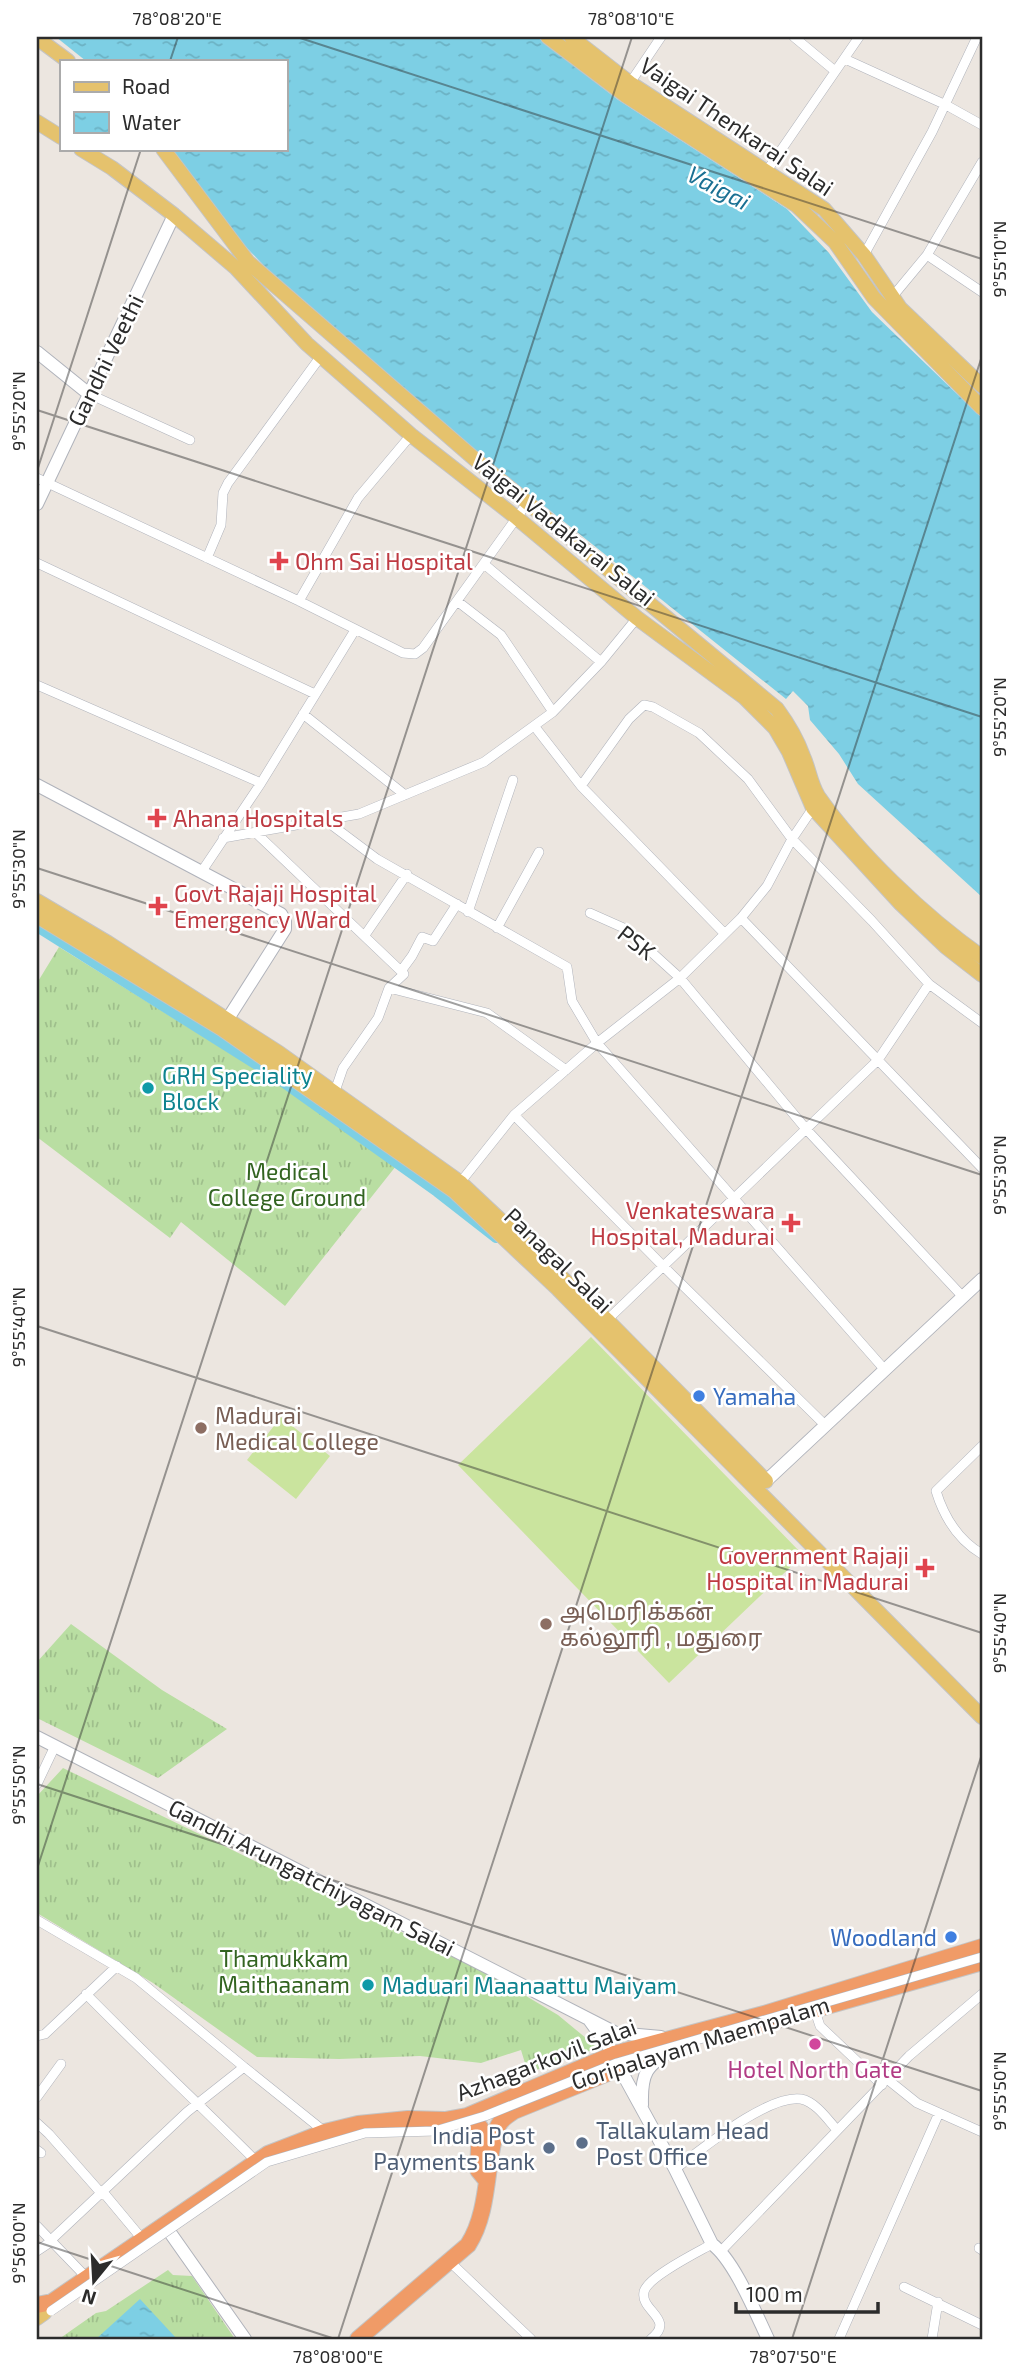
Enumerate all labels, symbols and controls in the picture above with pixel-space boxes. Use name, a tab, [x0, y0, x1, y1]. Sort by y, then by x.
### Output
text: 78°08'20"E	[132, 7, 222, 29]
text: 78°08'10"E	[588, 7, 674, 29]
street label: Vaigai Thenkarai Salai	[635, 51, 839, 201]
legend	[60, 60, 287, 150]
text: Road	[122, 73, 170, 98]
text: Water	[122, 109, 181, 134]
water label: Vaigai	[683, 159, 755, 215]
text: 9°55'10"N	[988, 221, 1010, 297]
street label: Gandhi Veethi	[61, 290, 149, 430]
text: 9°55'20"N	[7, 371, 29, 451]
street label: Vaigai Vadakarai Salai	[467, 447, 661, 611]
place label: Ohm Sai Hospital	[295, 547, 473, 575]
marker: Ohm Sai Hospital	[269, 551, 289, 571]
text: 9°55'20"N	[988, 677, 1010, 757]
place label: Ahana Hospitals	[173, 804, 343, 832]
marker: Ahana Hospitals	[147, 808, 167, 828]
text: 9°55'30"N	[7, 829, 29, 909]
place label: Govt Rajaji Hospital Emergency Ward	[174, 879, 377, 933]
marker: Govt Rajaji Hospital Emergency Ward	[148, 896, 168, 916]
street label: PSK	[613, 919, 662, 966]
place label: GRH Speciality Block	[162, 1061, 313, 1115]
marker: GRH Speciality Block	[140, 1080, 156, 1096]
text: 9°55'30"N	[988, 1135, 1010, 1215]
park label: Medical College Ground	[208, 1157, 366, 1211]
place label: Venkateswara Hospital, Madurai	[591, 1196, 775, 1250]
street label: Panagal Salai	[499, 1201, 619, 1319]
marker: Venkateswara Hospital, Madurai	[781, 1213, 801, 1233]
text: 9°55'40"N	[7, 1287, 29, 1367]
place label: Yamaha	[713, 1382, 796, 1410]
marker: Yamaha	[691, 1388, 707, 1404]
place label: Madurai Medical College	[215, 1401, 379, 1455]
marker: Madurai Medical College	[193, 1420, 209, 1436]
place label: Government Rajaji Hospital in Madurai	[706, 1541, 909, 1595]
marker: Government Rajaji Hospital in Madurai	[915, 1558, 935, 1578]
text: 9°55'40"N	[988, 1593, 1010, 1673]
place label: அமெரிக்கன் கல்லூரி , மதுரை	[560, 1597, 762, 1653]
marker: அமெரிக்கன் கல்லூரி , மதுரை	[538, 1616, 554, 1632]
text: 9°55'50"N	[7, 1745, 29, 1825]
street label: Gandhi Arungatchiyagam Salai	[164, 1792, 460, 1962]
place label: Woodland	[830, 1923, 937, 1951]
marker: Woodland	[943, 1929, 959, 1945]
park label: Thamukkam Maithaanam	[218, 1944, 350, 1998]
place label: Maduari Maanaattu Maiyam	[382, 1971, 677, 1999]
marker: Maduari Maanaattu Maiyam	[360, 1977, 376, 1993]
street label: Goripalayam Maempalam	[567, 1989, 833, 2095]
street label: Azhagarkovil Salai	[452, 2012, 640, 2106]
marker: Hotel North Gate	[807, 2036, 823, 2052]
text: 9°55'50"N	[988, 2051, 1010, 2131]
place label: Hotel North Gate	[728, 2055, 902, 2083]
place label: Tallakulam Head Post Office	[596, 2116, 769, 2170]
place label: India Post Payments Bank	[373, 2121, 535, 2175]
marker: Tallakulam Head Post Office	[574, 2135, 590, 2151]
marker: India Post Payments Bank	[541, 2140, 557, 2156]
text: 9°56'00"N	[7, 2202, 29, 2284]
north arrow	[60, 2246, 130, 2316]
scale bar	[736, 2271, 877, 2315]
text: 100 m	[746, 2281, 803, 2306]
text: N	[79, 2285, 99, 2311]
text: 78°08'00"E	[293, 2345, 383, 2367]
text: 78°07'50"E	[749, 2345, 837, 2367]

